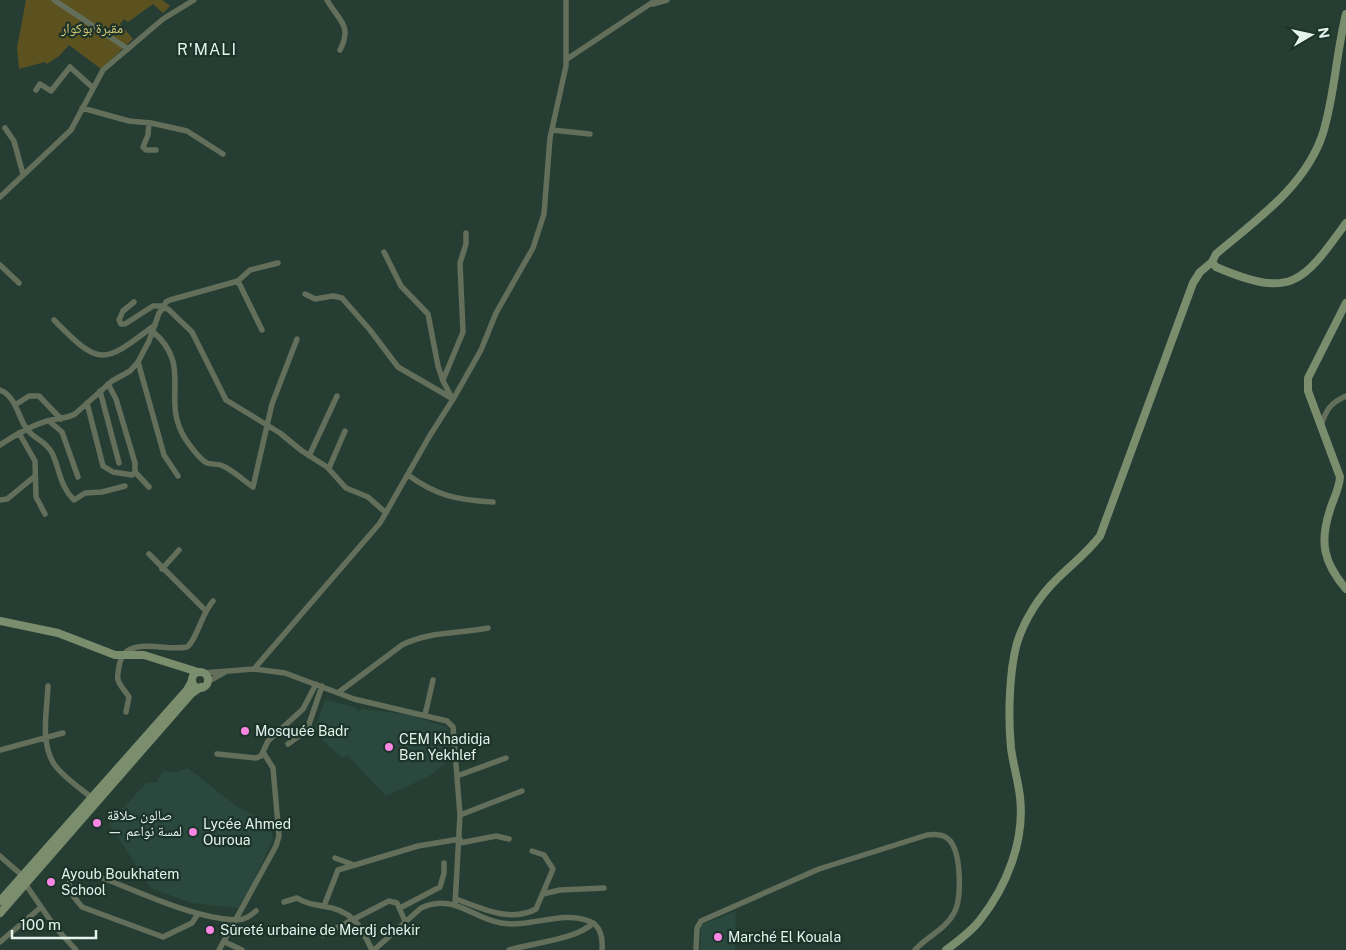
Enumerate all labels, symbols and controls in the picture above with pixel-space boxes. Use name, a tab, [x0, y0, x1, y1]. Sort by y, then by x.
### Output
north arrow	[1286, 10, 1336, 60]
park label: مقبرة بوكوار	[60, 20, 123, 37]
text: N	[1315, 26, 1333, 40]
district label: R'MALI	[177, 40, 237, 59]
place label: Mosquée Badr	[255, 723, 349, 739]
marker: Mosquée Badr	[239, 725, 251, 737]
place label: CEM Khadidja Ben Yekhlef	[399, 731, 490, 763]
marker: CEM Khadidja Ben Yekhlef	[383, 741, 395, 753]
place label: صالون حلاقة — لمسة نواعم	[107, 807, 182, 841]
place label: Lycée Ahmed Ouroua	[203, 816, 291, 848]
marker: صالون حلاقة — لمسة نواعم	[91, 817, 103, 829]
marker: Lycée Ahmed Ouroua	[187, 826, 199, 838]
place label: Ayoub Boukhatem School	[61, 866, 179, 898]
marker: Ayoub Boukhatem School	[45, 876, 57, 888]
scale bar	[12, 908, 96, 940]
text: 100 m	[20, 916, 61, 933]
place label: Sûreté urbaine de Merdj chekir	[220, 922, 420, 938]
marker: Sûreté urbaine de Merdj chekir	[204, 924, 216, 936]
place label: Marché El Kouala	[728, 929, 841, 945]
marker: Marché El Kouala	[712, 931, 724, 943]

